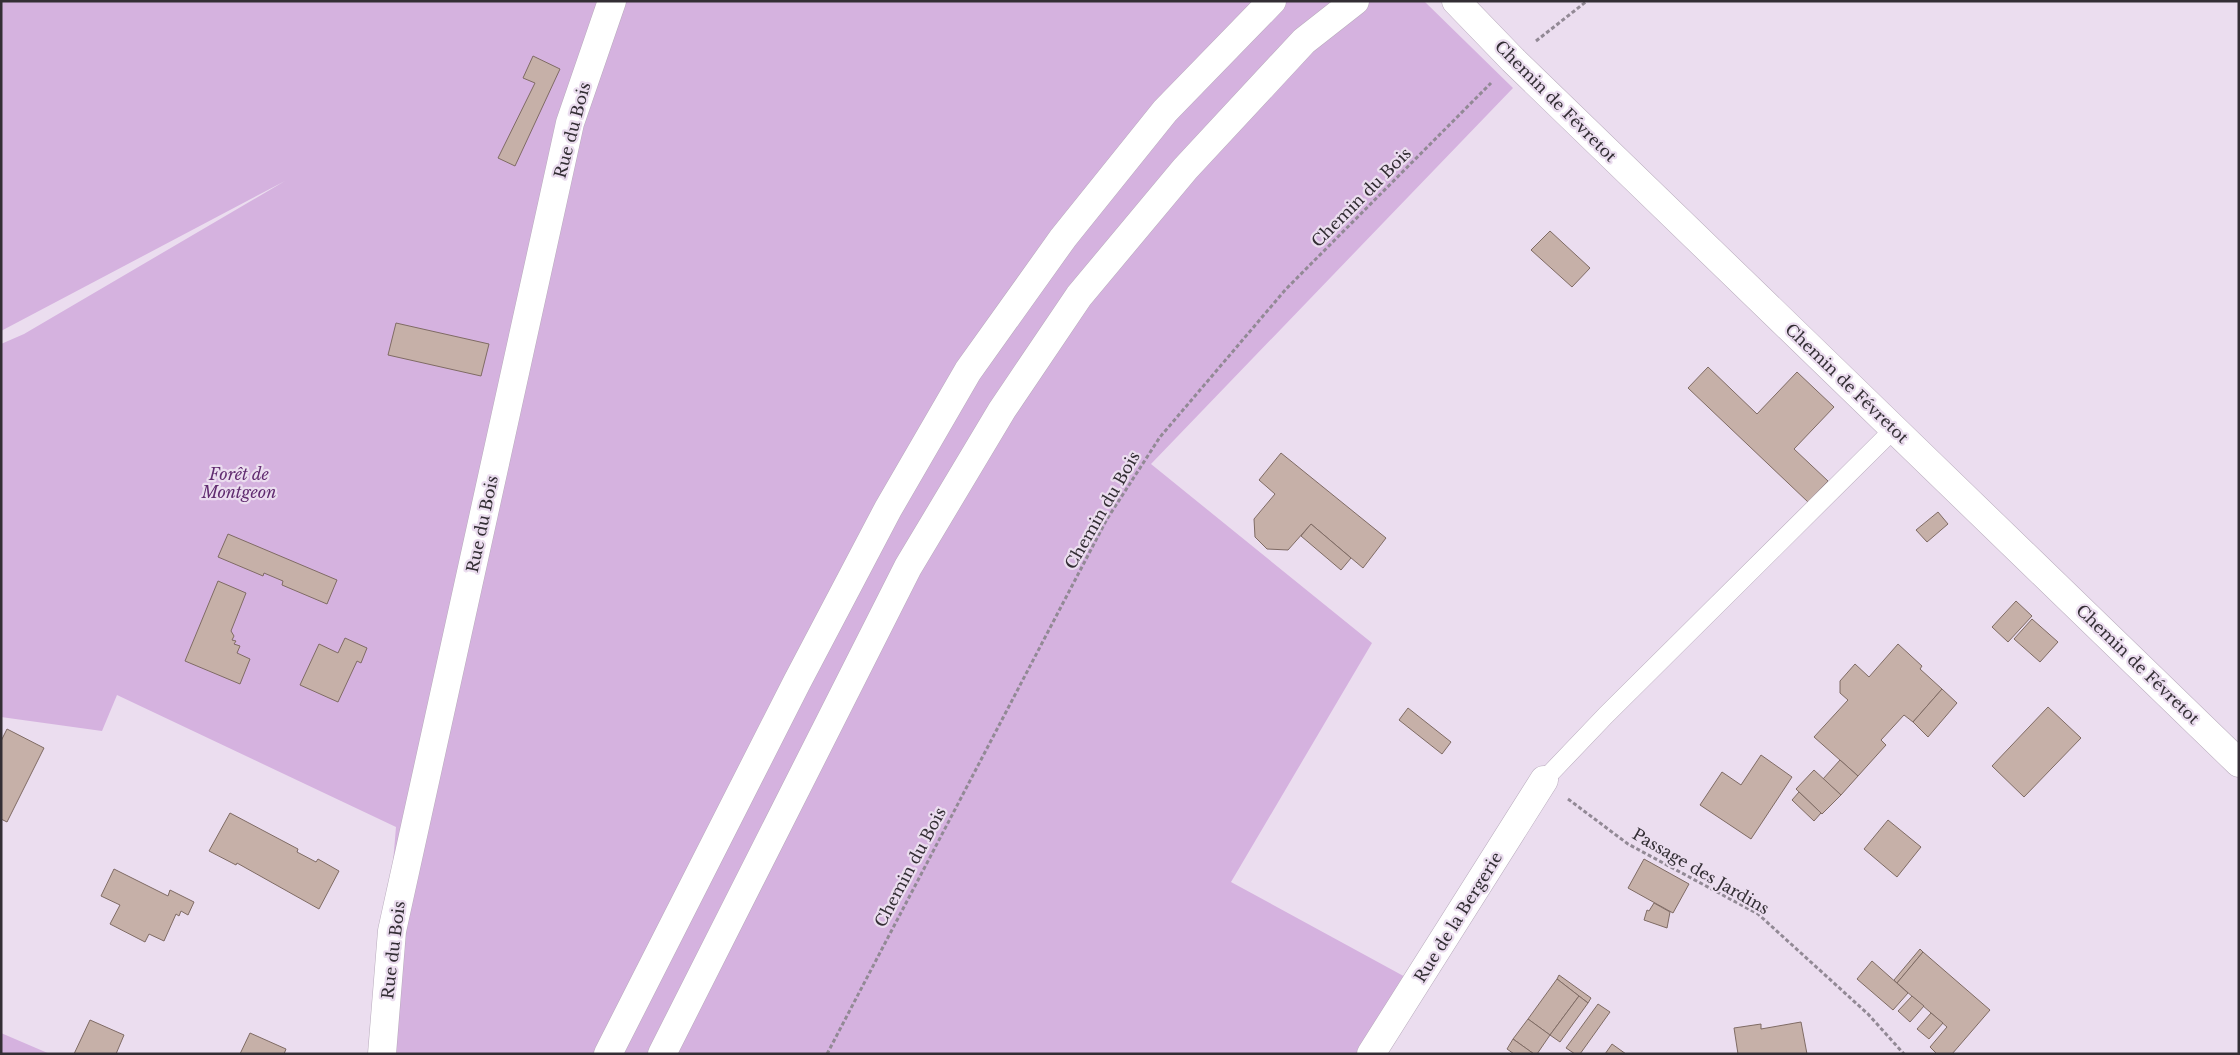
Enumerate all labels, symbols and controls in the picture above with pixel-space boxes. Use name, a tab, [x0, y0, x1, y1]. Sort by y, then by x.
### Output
street label: Chemin de Févretot	[1491, 36, 1621, 166]
street label: Rue du Bois	[550, 80, 594, 180]
street label: Chemin du Bois	[1307, 143, 1415, 251]
street label: Chemin de Févretot	[1781, 319, 1913, 447]
street label: Chemin du Bois	[1060, 447, 1144, 573]
park label: Forêt de Montgeon	[201, 464, 276, 502]
street label: Rue du Bois	[462, 474, 502, 574]
street label: Chemin de Févretot	[2072, 600, 2204, 728]
street label: Chemin du Bois	[870, 804, 950, 930]
street label: Passage des Jardins	[1629, 824, 1773, 918]
street label: Rue de la Bergerie	[1410, 848, 1506, 986]
street label: Rue du Bois	[377, 900, 409, 1000]

